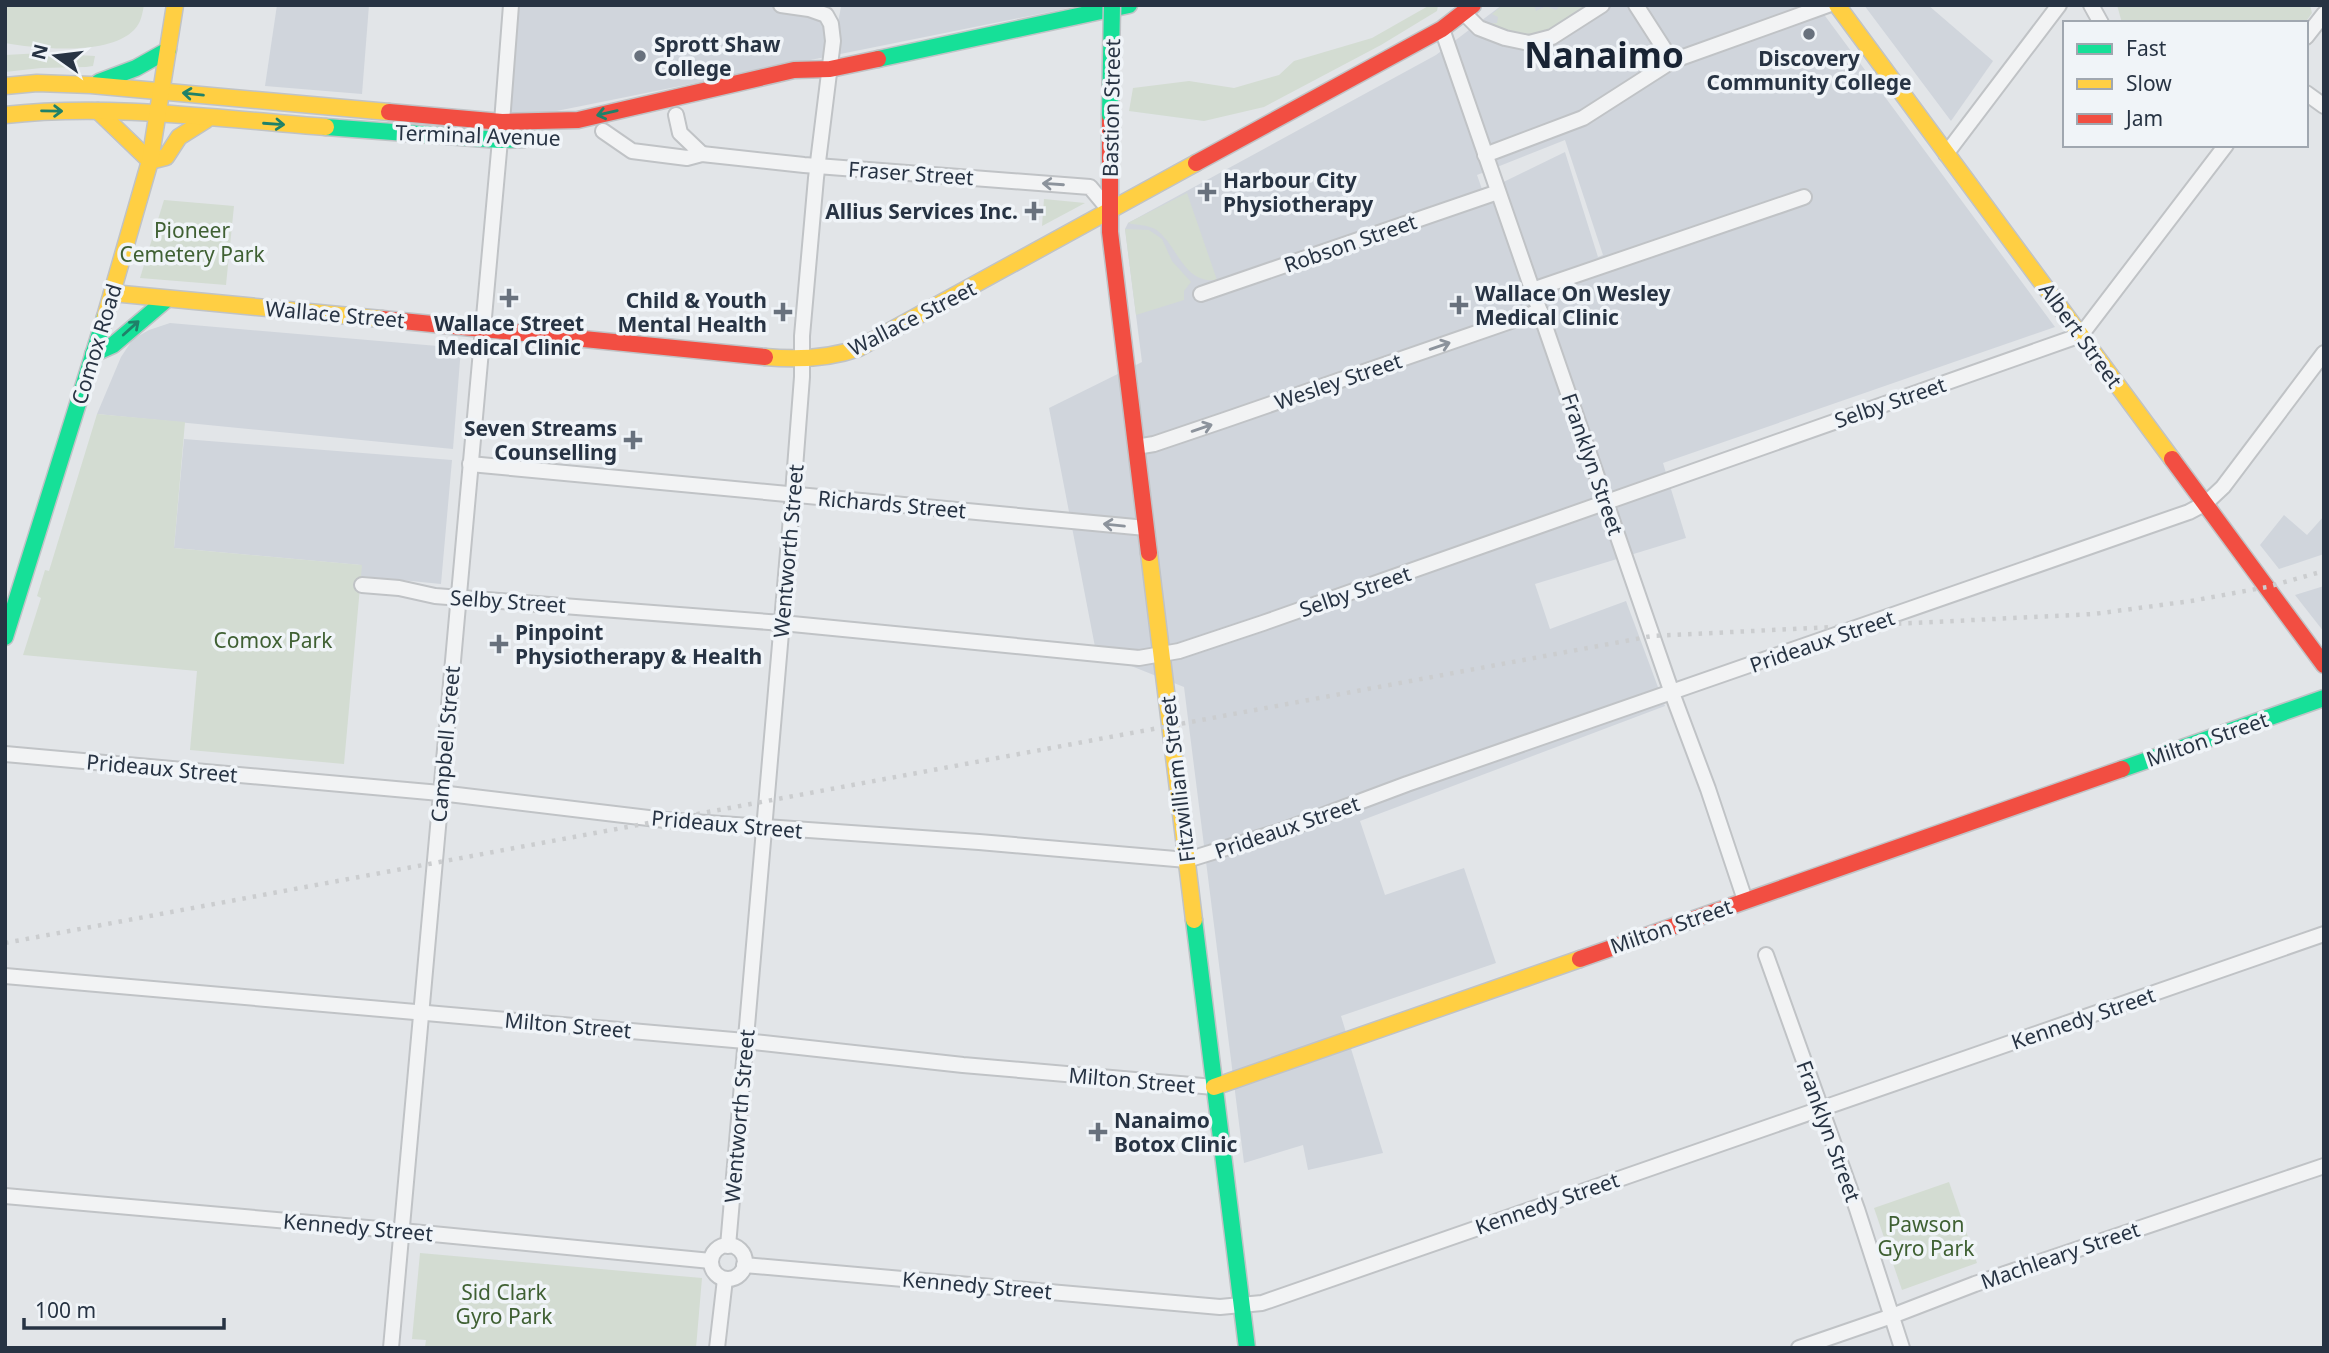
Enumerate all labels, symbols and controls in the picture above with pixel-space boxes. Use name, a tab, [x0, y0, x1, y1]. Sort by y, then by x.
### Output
north arrow	[21, 21, 91, 91]
legend	[2063, 21, 2308, 147]
marker: Discovery Community College	[1801, 26, 1817, 42]
place label: Sprott Shaw College	[654, 30, 780, 82]
district label: Nanaimo	[1524, 31, 1684, 78]
text: Fast	[2126, 34, 2167, 62]
street label: Bastion Street	[1096, 38, 1126, 177]
text: N	[25, 41, 54, 63]
place label: Discovery Community College	[1706, 44, 1912, 96]
marker: Sprott Shaw College	[632, 48, 648, 64]
text: Slow	[2126, 69, 2172, 97]
one-way arrow	[182, 87, 204, 100]
one-way arrow	[40, 104, 63, 118]
text: Jam	[2124, 104, 2163, 132]
one-way arrow	[596, 107, 619, 120]
one-way arrow	[262, 118, 285, 131]
street label: Terminal Avenue	[395, 118, 561, 152]
street label: Fraser Street	[847, 155, 975, 191]
place label: Harbour City Physiotherapy	[1223, 166, 1373, 218]
one-way arrow	[1042, 177, 1065, 190]
marker: Harbour City Physiotherapy	[1197, 182, 1217, 202]
place label: Allius Services Inc.	[825, 197, 1018, 225]
marker: Allius Services Inc.	[1024, 201, 1044, 221]
street label: Robson Street	[1280, 207, 1420, 279]
park label: Pioneer Cemetery Park	[119, 216, 265, 268]
street label: Wallace Street	[843, 274, 981, 362]
street label: Albert Street	[2033, 277, 2129, 394]
place label: Wallace On Wesley Medical Clinic	[1475, 279, 1670, 331]
street label: Comox Road	[64, 280, 128, 408]
place label: Child & Youth Mental Health	[617, 286, 767, 338]
marker: Wallace Street Medical Clinic	[499, 288, 519, 308]
street label: Wallace Street	[264, 294, 406, 334]
marker: Wallace On Wesley Medical Clinic	[1449, 295, 1469, 315]
marker: Child & Youth Mental Health	[773, 302, 793, 322]
place label: Wallace Street Medical Clinic	[434, 309, 584, 361]
one-way arrow	[122, 320, 139, 337]
one-way arrow	[1428, 339, 1450, 351]
street label: Wesley Street	[1271, 346, 1406, 416]
street label: Selby Street	[1831, 370, 1950, 434]
street label: Franklyn Street	[1556, 389, 1631, 539]
place label: Seven Streams Counselling	[464, 414, 617, 466]
one-way arrow	[1190, 421, 1212, 433]
marker: Seven Streams Counselling	[623, 430, 643, 450]
street label: Wentworth Street	[766, 463, 810, 639]
street label: Richards Street	[817, 484, 968, 524]
one-way arrow	[1103, 518, 1126, 531]
street label: Selby Street	[1296, 559, 1415, 623]
street label: Selby Street	[449, 583, 567, 619]
street label: Prideaux Street	[1746, 603, 1899, 679]
place label: Pinpoint Physiotherapy & Health	[515, 618, 762, 670]
park label: Comox Park	[214, 626, 333, 654]
marker: Pinpoint Physiotherapy & Health	[489, 634, 509, 654]
street label: Campbell Street	[424, 664, 466, 824]
street label: Fitzwilliam Street	[1153, 694, 1201, 864]
street label: Milton Street	[2142, 705, 2272, 773]
street label: Prideaux Street	[85, 747, 239, 789]
street label: Prideaux Street	[1211, 789, 1364, 865]
street label: Prideaux Street	[650, 803, 804, 845]
street label: Milton Street	[1606, 892, 1736, 960]
street label: Kennedy Street	[2007, 980, 2159, 1056]
street label: Milton Street	[503, 1006, 633, 1045]
street label: Wentworth Street	[717, 1028, 761, 1204]
street label: Franklyn Street	[1790, 1057, 1868, 1206]
street label: Milton Street	[1067, 1061, 1197, 1100]
place label: Nanaimo Botox Clinic	[1114, 1106, 1237, 1158]
marker: Nanaimo Botox Clinic	[1088, 1122, 1108, 1142]
street label: Kennedy Street	[1471, 1165, 1623, 1241]
street label: Kennedy Street	[282, 1207, 435, 1248]
park label: Pawson Gyro Park	[1878, 1210, 1975, 1262]
street label: Machleary Street	[1977, 1215, 2144, 1295]
street label: Kennedy Street	[901, 1265, 1054, 1306]
park label: Sid Clark Gyro Park	[456, 1278, 553, 1330]
scale bar	[24, 1286, 224, 1330]
text: 100 m	[35, 1296, 96, 1324]

